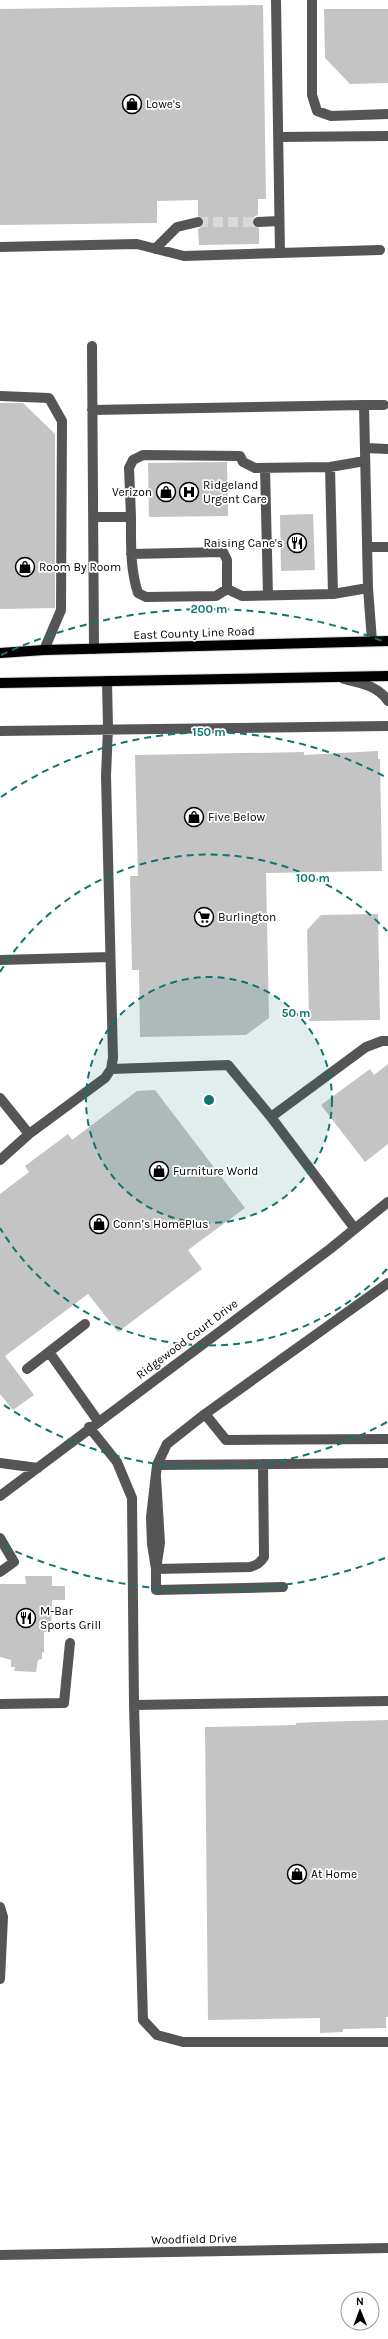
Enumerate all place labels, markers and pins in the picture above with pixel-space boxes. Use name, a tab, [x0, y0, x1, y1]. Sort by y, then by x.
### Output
shop icon: Lowe's	[121, 93, 143, 115]
place label: Lowe's	[146, 97, 181, 111]
place label: Ridgeland Urgent Care	[203, 478, 267, 506]
shop icon: Verizon	[155, 481, 177, 503]
hospital icon: Ridgeland Urgent Care	[178, 481, 200, 503]
place label: Verizon	[112, 485, 152, 499]
restaurant icon: Raising Cane's	[286, 532, 308, 554]
place label: Raising Cane's	[203, 536, 283, 550]
shop icon: Room By Room	[14, 556, 36, 578]
place label: Room By Room	[39, 560, 121, 574]
shop icon: Five Below	[183, 806, 205, 828]
place label: Five Below	[208, 810, 265, 824]
supermarket icon: Burlington	[193, 906, 215, 928]
place label: Burlington	[218, 910, 276, 924]
centre of rings	[202, 1093, 216, 1107]
shop icon: Furniture World	[148, 1160, 170, 1182]
place label: Furniture World	[173, 1164, 258, 1178]
shop icon: Conn’s HomePlus	[88, 1213, 110, 1235]
place label: Conn’s HomePlus	[113, 1217, 209, 1231]
place label: M-Bar Sports Grill	[40, 1604, 101, 1632]
restaurant icon: M-Bar Sports Grill	[15, 1607, 37, 1629]
shop icon: At Home	[286, 1863, 308, 1885]
place label: At Home	[311, 1867, 357, 1881]

